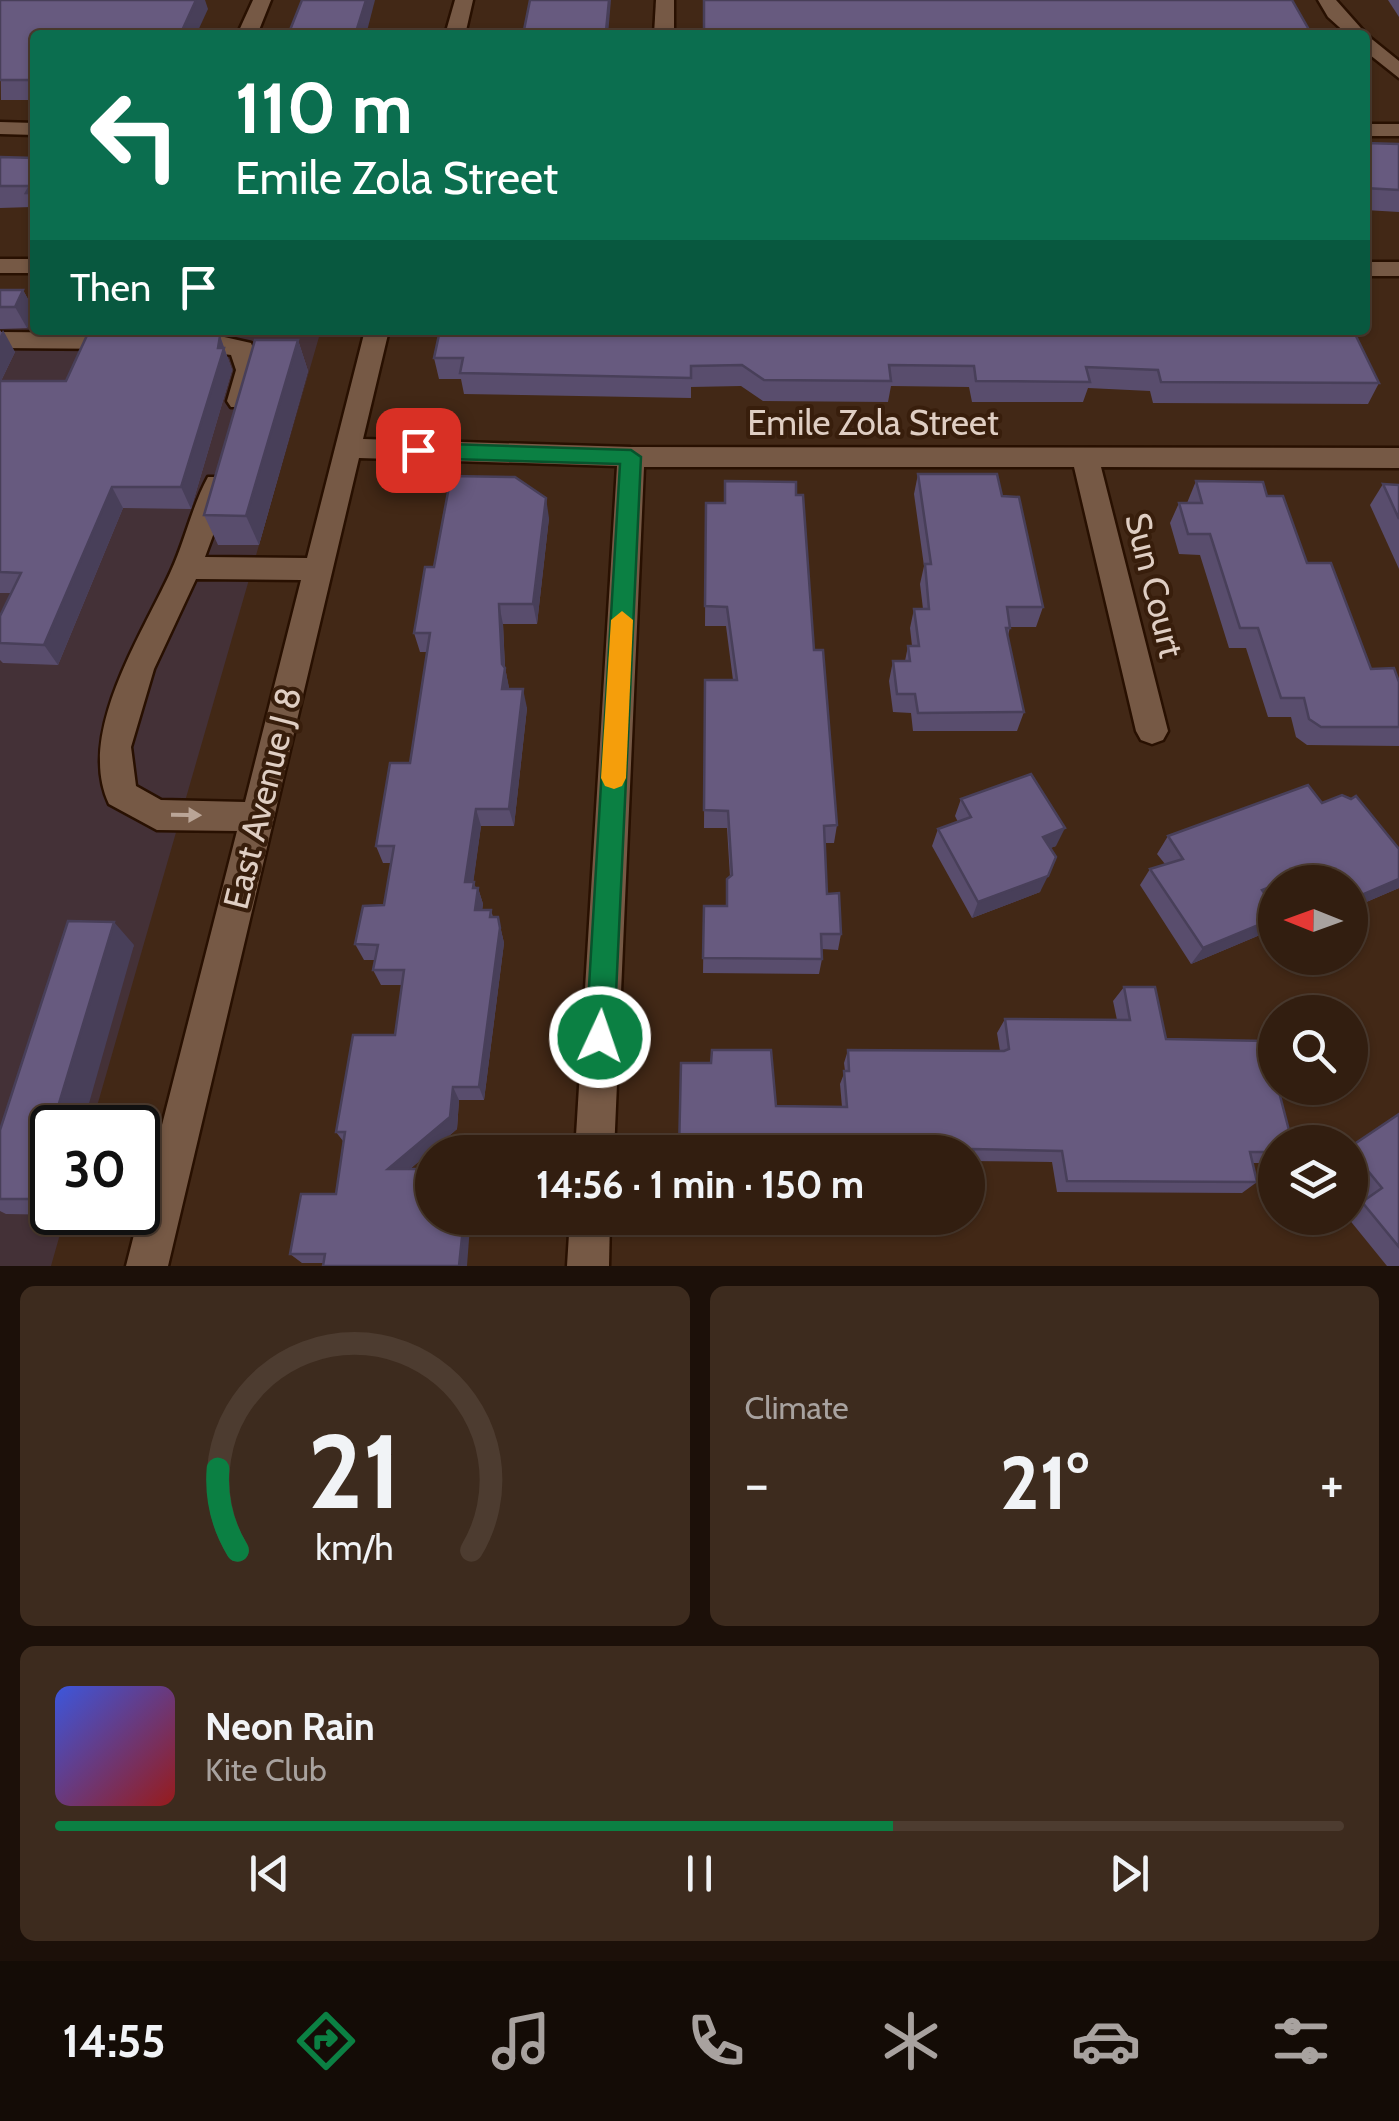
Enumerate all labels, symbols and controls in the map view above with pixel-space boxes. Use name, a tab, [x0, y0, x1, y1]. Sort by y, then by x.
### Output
text: 110 m	[235, 65, 413, 151]
icon: left	[70, 70, 200, 200]
text: Emile Zola Street	[235, 151, 558, 205]
icon: arrive	[171, 260, 226, 315]
text: Then	[70, 264, 151, 311]
street label: Emile Zola Street	[747, 401, 999, 444]
pin	[376, 408, 461, 493]
icon: arrive	[391, 423, 446, 478]
street label: Sun Court	[1116, 508, 1194, 662]
street label: East Avenue J 8	[214, 683, 310, 913]
one-way arrow	[171, 808, 203, 824]
north arrow	[1258, 865, 1368, 975]
map controls	[1258, 865, 1368, 1235]
position arrow	[548, 985, 652, 1089]
button: search	[1258, 995, 1368, 1105]
speed limit sign: 30	[30, 1105, 160, 1235]
button: layers	[1258, 1125, 1368, 1235]
text: 14:56 · 1 min · 150 m	[536, 1161, 864, 1208]
text: Climate	[745, 1388, 849, 1427]
text: 21	[308, 1408, 401, 1534]
text: 21°	[1000, 1437, 1089, 1528]
text: −	[745, 1450, 769, 1517]
text: +	[1320, 1450, 1344, 1517]
text: km/h	[316, 1526, 394, 1569]
text: Neon Rain	[205, 1703, 375, 1750]
text: Kite Club	[205, 1750, 327, 1789]
icon: previous	[242, 1846, 297, 1901]
icon: pause	[672, 1846, 727, 1901]
icon: next	[1102, 1846, 1157, 1901]
icon: directions	[291, 2006, 361, 2076]
icon: music	[486, 2006, 556, 2076]
icon: phone	[681, 2006, 751, 2076]
icon: climate	[876, 2006, 946, 2076]
icon: car	[1071, 2006, 1141, 2076]
icon: filters	[1266, 2006, 1336, 2076]
text: 14:55	[63, 2014, 165, 2068]

